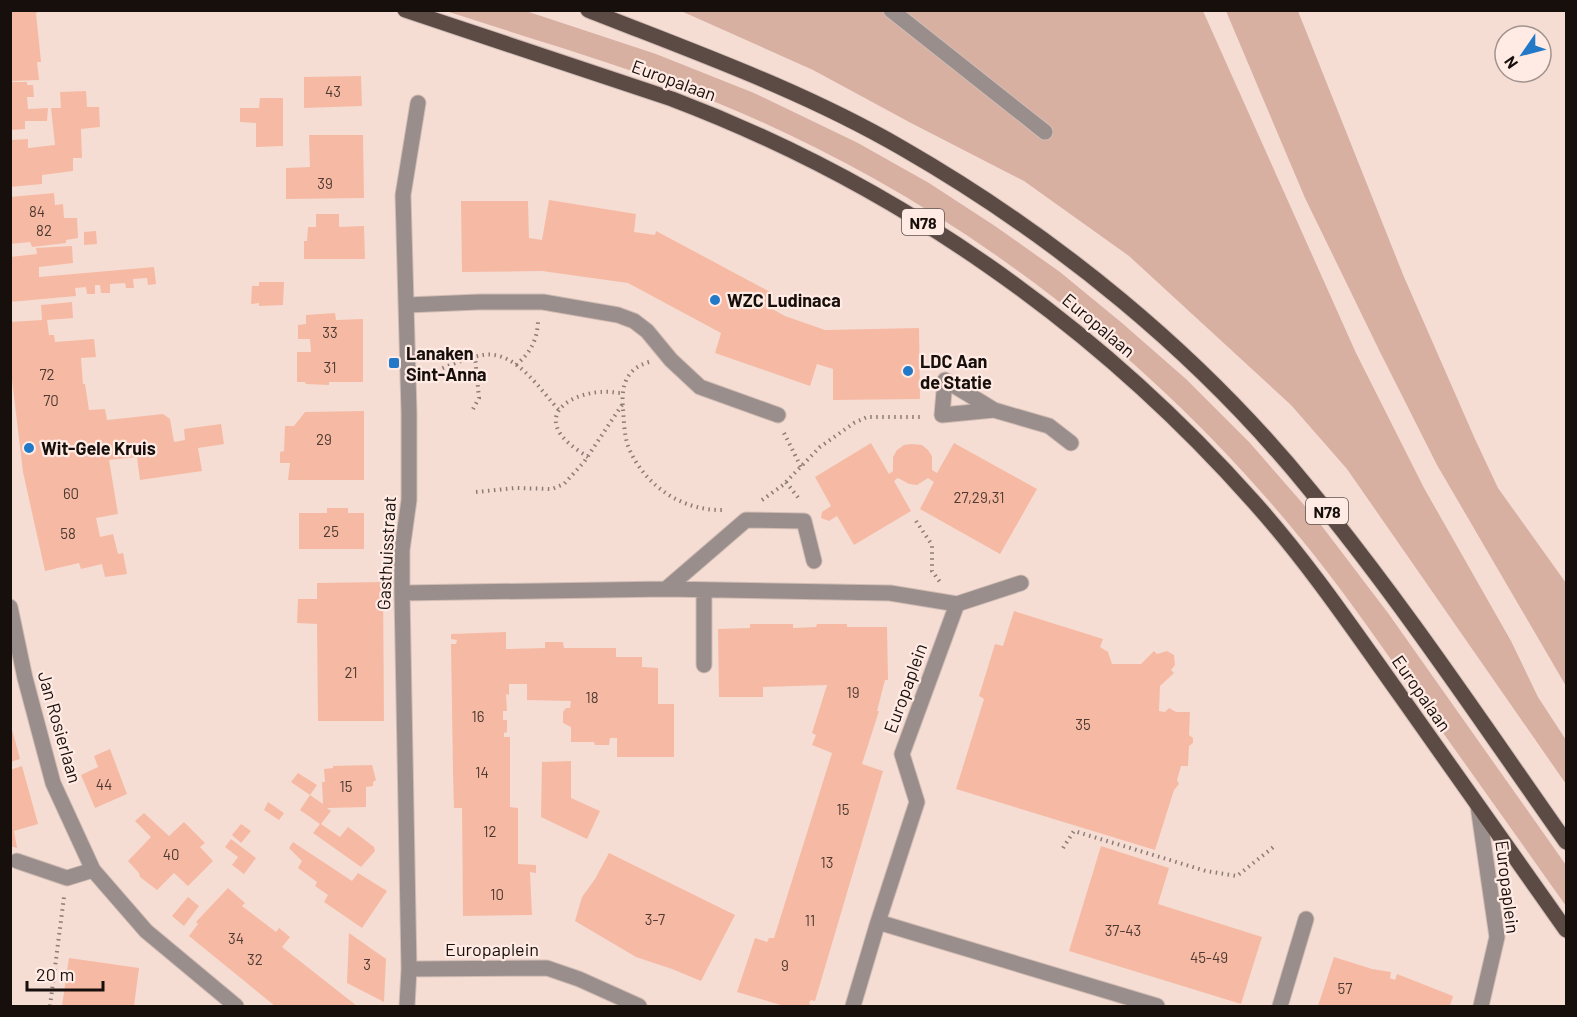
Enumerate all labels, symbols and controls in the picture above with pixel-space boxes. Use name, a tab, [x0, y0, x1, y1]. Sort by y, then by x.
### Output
north arrow	[1493, 24, 1553, 84]
text: N	[1499, 53, 1521, 73]
street label: Europalaan	[629, 55, 719, 105]
house number: 43	[325, 82, 341, 100]
house number: 39	[317, 174, 333, 192]
house number: 84	[29, 202, 45, 220]
road number: N78	[902, 209, 944, 235]
house number: 82	[36, 221, 52, 239]
street label: Europalaan	[1058, 288, 1140, 362]
place label: WZC Ludinaca	[727, 289, 841, 311]
marker: WZC Ludinaca	[708, 293, 722, 307]
house number: 33	[322, 323, 338, 341]
place label: Lanaken Sint-Anna	[406, 342, 487, 385]
place label: LDC Aan de Statie	[920, 350, 992, 393]
marker: Lanaken Sint-Anna	[387, 356, 401, 370]
house number: 31	[324, 358, 336, 376]
marker: LDC Aan de Statie	[901, 364, 915, 378]
house number: 72	[39, 365, 55, 383]
house number: 70	[43, 391, 59, 409]
house number: 29	[316, 430, 332, 448]
place label: Wit-Gele Kruis	[41, 437, 156, 459]
marker: Wit-Gele Kruis	[22, 441, 36, 455]
house number: 60	[63, 484, 79, 502]
house number: 27,29,31	[953, 488, 1005, 506]
street label: Gasthuisstraat	[372, 495, 400, 611]
road number: N78	[1306, 498, 1348, 524]
house number: 25	[323, 522, 339, 540]
house number: 58	[60, 524, 76, 542]
street label: Europaplein	[879, 640, 931, 736]
street label: Europalaan	[1388, 651, 1456, 735]
house number: 21	[344, 663, 358, 681]
street label: Jan Rosierlaan	[34, 669, 86, 785]
house number: 19	[846, 683, 860, 701]
house number: 18	[585, 688, 599, 706]
house number: 16	[472, 707, 484, 725]
house number: 35	[1075, 715, 1091, 733]
house number: 14	[475, 763, 489, 781]
house number: 44	[96, 775, 112, 793]
house number: 15	[340, 777, 352, 795]
house number: 15	[837, 800, 849, 818]
house number: 12	[483, 822, 497, 840]
street label: Europaplein	[1491, 839, 1525, 935]
house number: 40	[163, 845, 179, 863]
house number: 13	[821, 853, 833, 871]
house number: 10	[490, 885, 504, 903]
house number: 3-7	[645, 910, 665, 928]
house number: 11	[805, 911, 815, 929]
house number: 37-43	[1105, 921, 1141, 939]
house number: 34	[228, 929, 244, 947]
street label: Europaplein	[445, 938, 539, 960]
house number: 45-49	[1190, 948, 1228, 966]
house number: 32	[247, 950, 263, 968]
scale bar	[27, 954, 104, 992]
house number: 3	[363, 955, 371, 973]
house number: 9	[781, 956, 789, 974]
text: 20 m	[36, 963, 74, 985]
house number: 57	[1338, 979, 1352, 997]

